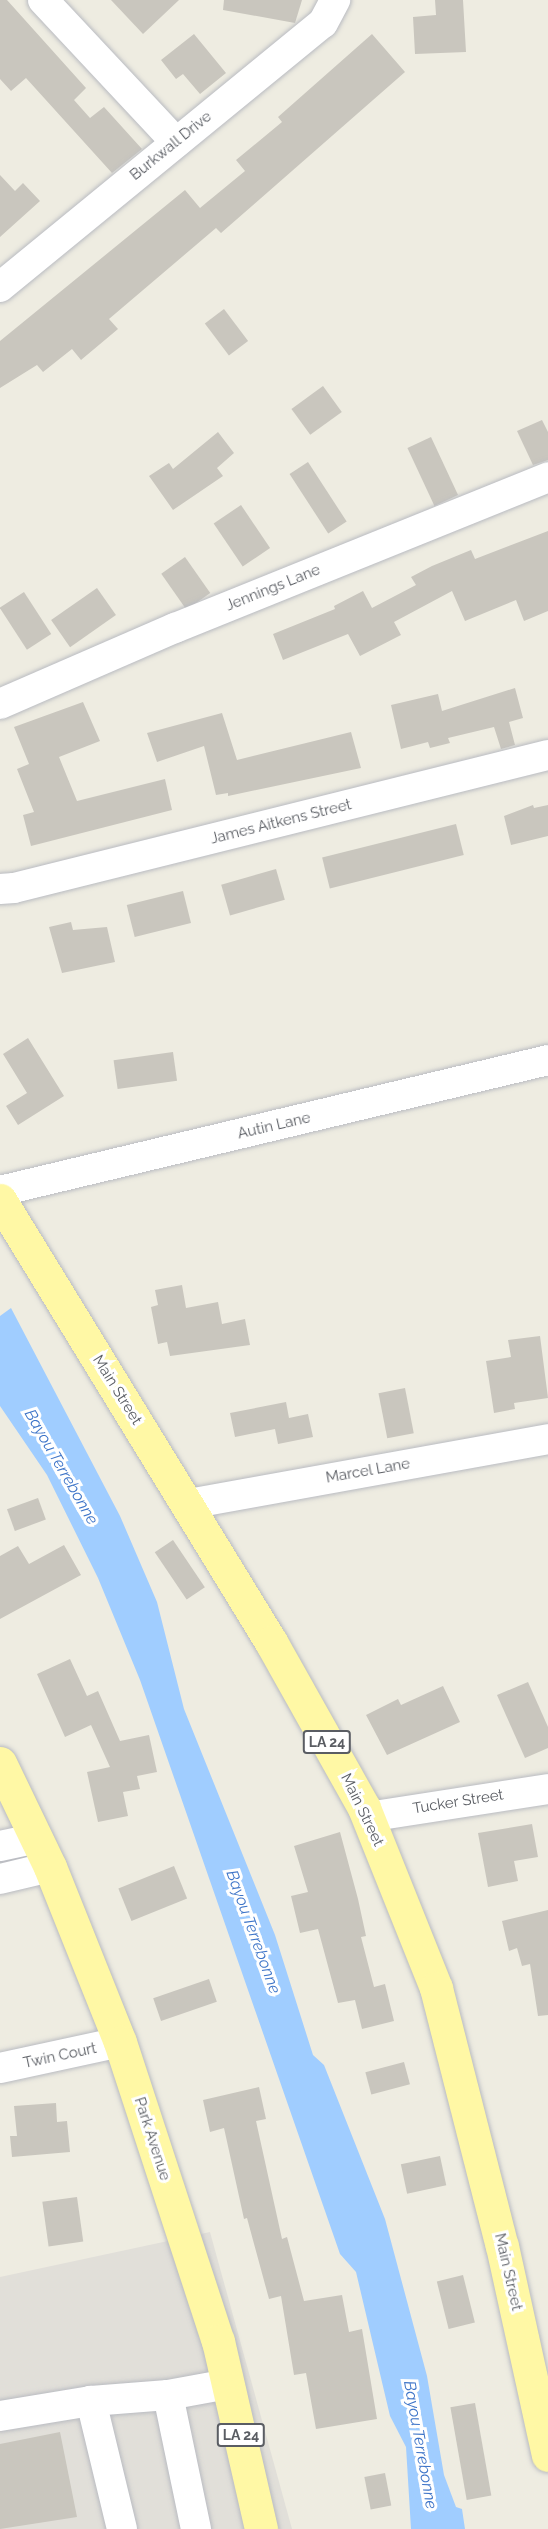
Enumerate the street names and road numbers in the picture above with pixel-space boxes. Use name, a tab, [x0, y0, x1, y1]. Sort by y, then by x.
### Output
street label: Burkwall Drive	[126, 108, 216, 184]
street label: Jennings Lane	[223, 561, 323, 615]
street label: James Aitkens Street	[208, 796, 354, 848]
street label: Autin Lane	[236, 1109, 312, 1143]
street label: Main Street	[89, 1352, 145, 1428]
street label: Marcel Lane	[324, 1455, 412, 1487]
road number: LA 24	[302, 1731, 352, 1753]
street label: Main Street	[337, 1771, 387, 1849]
street label: Tucker Street	[411, 1786, 505, 1818]
street label: Twin Court	[22, 2039, 98, 2073]
street label: Park Avenue	[130, 2095, 174, 2183]
street label: Main Street	[490, 2232, 526, 2312]
road number: LA 24	[216, 2424, 266, 2446]

